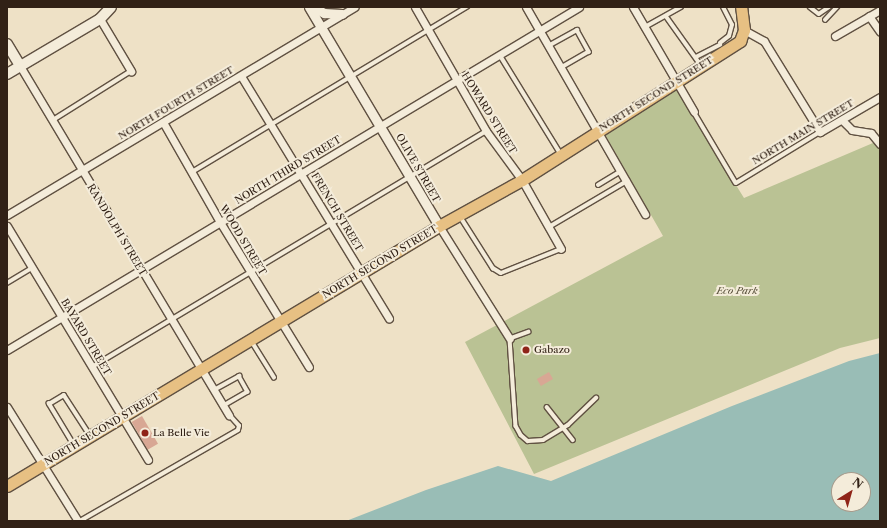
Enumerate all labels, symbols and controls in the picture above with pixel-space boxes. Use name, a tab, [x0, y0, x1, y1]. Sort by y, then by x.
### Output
street label: NORTH SECOND STREET	[597, 54, 715, 134]
street label: NORTH FOURTH STREET	[116, 64, 236, 142]
street label: HOWARD STREET	[459, 70, 519, 156]
street label: NORTH MAIN STREET	[750, 97, 856, 167]
street label: OLIVE STREET	[393, 131, 443, 205]
street label: NORTH THIRD STREET	[233, 133, 343, 207]
street label: FRENCH STREET	[309, 170, 365, 254]
street label: RANDOLPH STREET	[85, 182, 149, 278]
street label: WOOD STREET	[217, 203, 269, 277]
street label: NORTH SECOND STREET	[320, 223, 440, 301]
park label: Eco Park	[716, 285, 758, 297]
street label: BAYARD STREET	[58, 296, 114, 378]
place label: Gabazo	[534, 344, 570, 356]
marker: Gabazo	[521, 345, 531, 355]
street label: NORTH SECOND STREET	[42, 390, 162, 468]
place label: La Belle Vie	[153, 427, 210, 439]
marker: La Belle Vie	[140, 428, 150, 438]
north arrow	[831, 472, 871, 512]
text: N	[850, 475, 866, 492]

